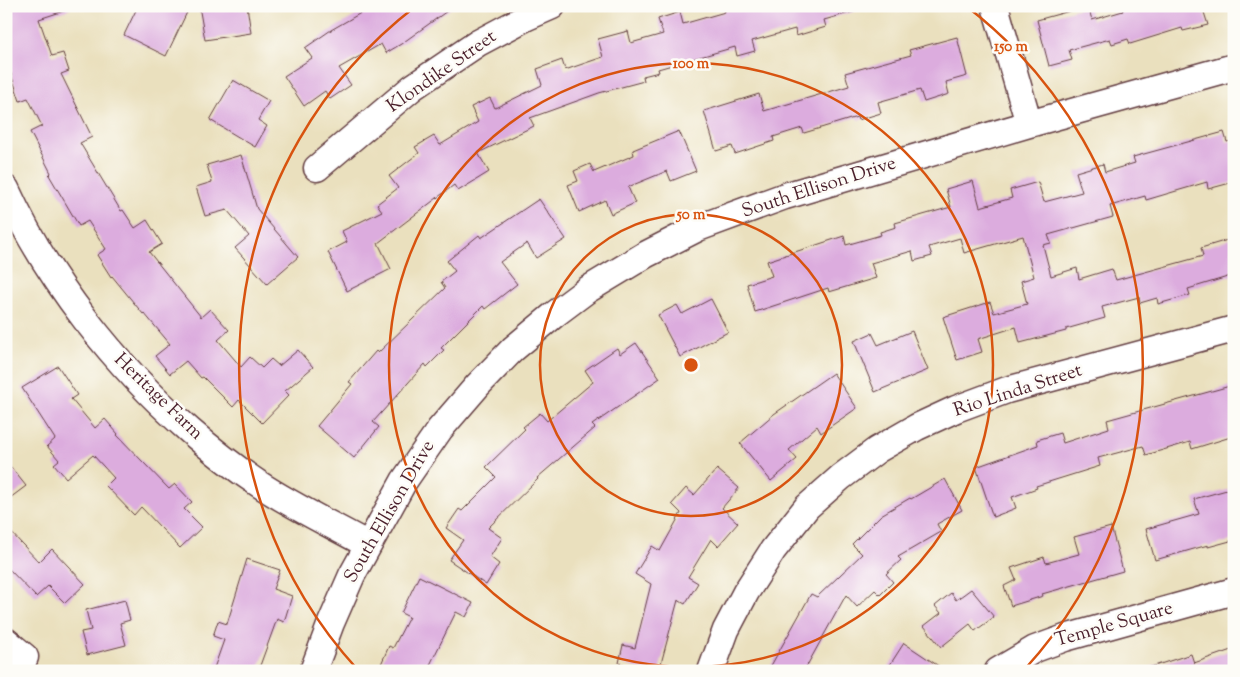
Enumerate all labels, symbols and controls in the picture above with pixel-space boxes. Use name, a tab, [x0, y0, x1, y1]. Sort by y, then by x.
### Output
street label: Klondike Street	[382, 24, 503, 120]
text: 150 m	[994, 37, 1028, 58]
text: 100 m	[673, 54, 710, 75]
street label: South Ellison Drive	[738, 150, 900, 226]
text: 50 m	[676, 205, 706, 226]
street label: Heritage Farm	[107, 347, 209, 447]
centre of rings	[682, 356, 700, 374]
street label: Rio Linda Street	[950, 357, 1086, 425]
street label: South Ellison Drive	[338, 436, 442, 588]
street label: Temple Square	[1052, 595, 1176, 655]

